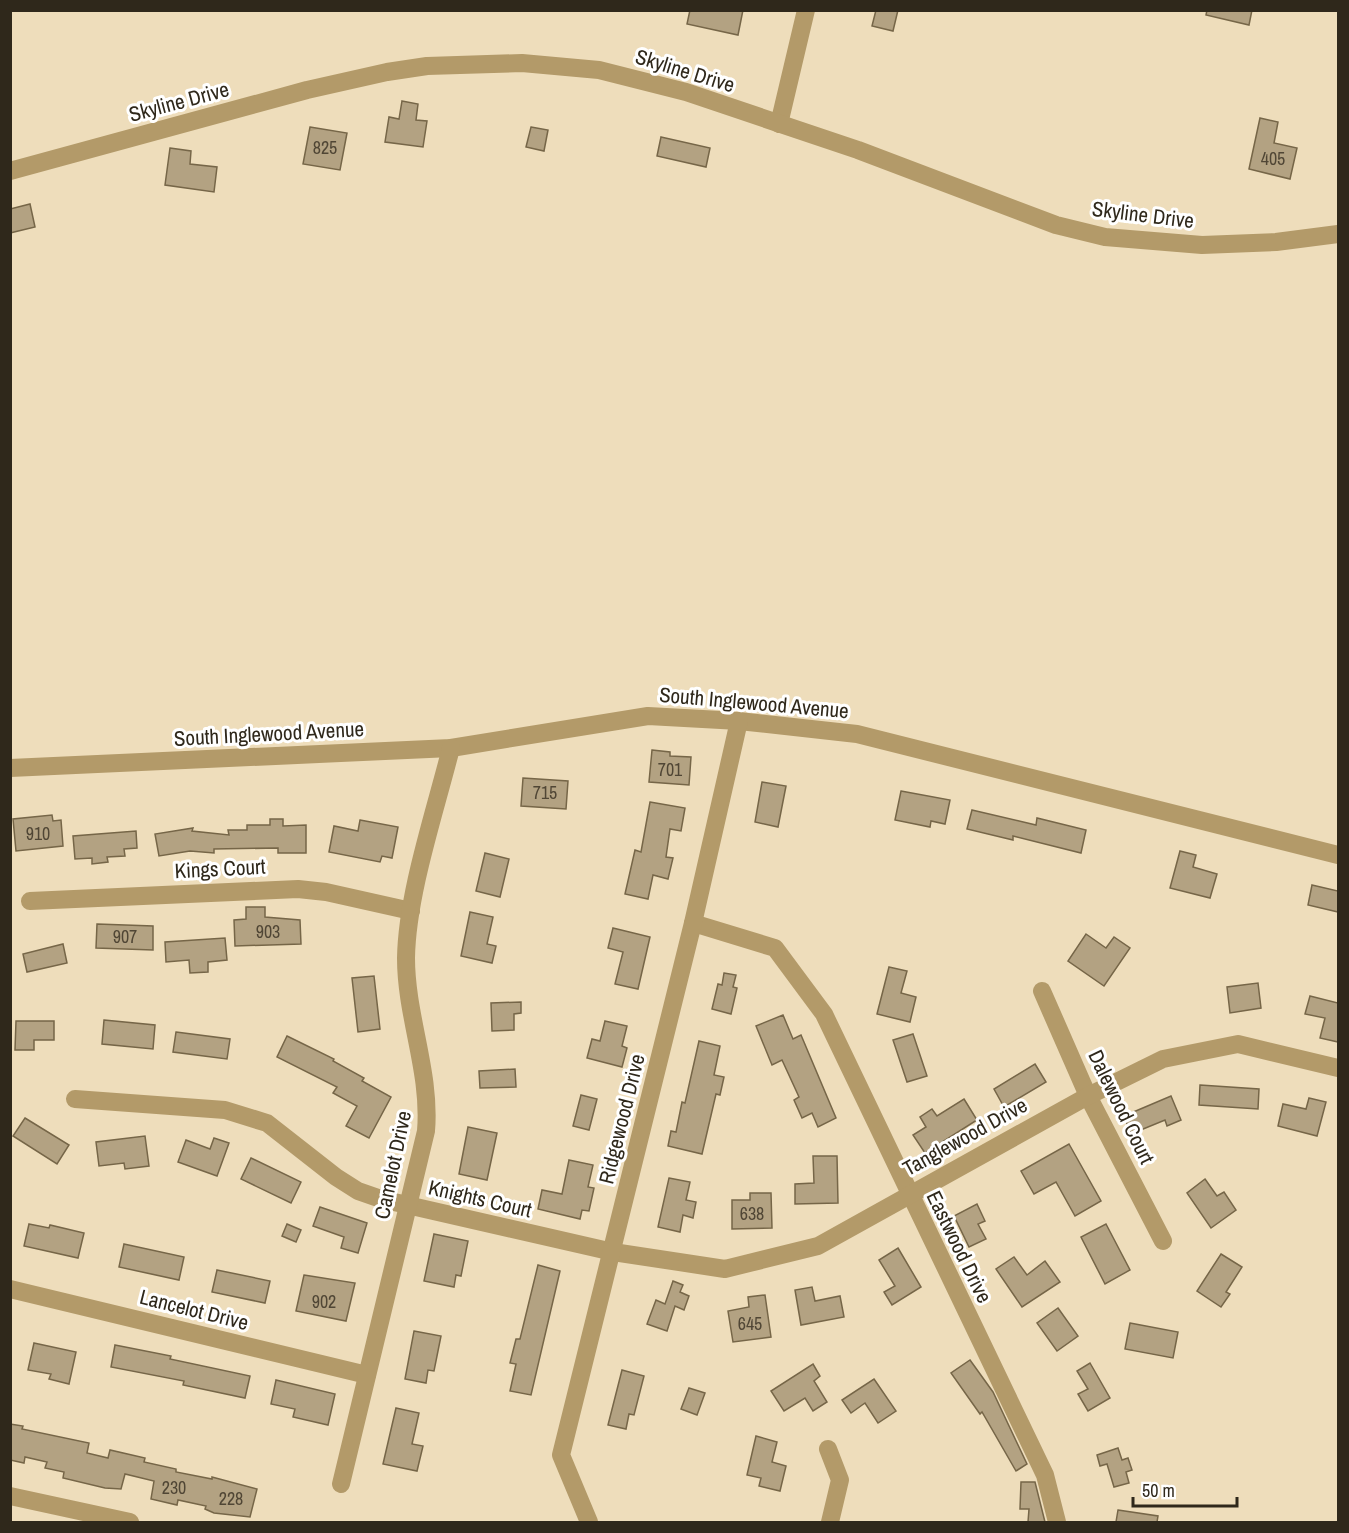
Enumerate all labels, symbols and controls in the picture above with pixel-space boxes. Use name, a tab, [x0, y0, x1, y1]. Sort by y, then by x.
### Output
street label: Skyline Drive	[632, 42, 738, 99]
street label: Skyline Drive	[126, 74, 232, 129]
house number: 825	[313, 135, 337, 160]
house number: 405	[1261, 146, 1285, 171]
street label: Skyline Drive	[1090, 194, 1196, 235]
street label: South Inglewood Avenue	[658, 680, 850, 725]
street label: South Inglewood Avenue	[173, 714, 365, 753]
house number: 701	[658, 757, 683, 782]
house number: 715	[533, 780, 557, 805]
house number: 910	[26, 821, 50, 846]
street label: Kings Court	[174, 852, 266, 885]
house number: 903	[256, 919, 280, 944]
house number: 907	[113, 924, 137, 949]
street label: Dalewood Court	[1081, 1045, 1162, 1169]
street label: Ridgewood Drive	[591, 1051, 652, 1187]
street label: Tanglewood Drive	[897, 1090, 1032, 1183]
street label: Camelot Drive	[367, 1108, 418, 1222]
street label: Knights Court	[426, 1173, 535, 1225]
street label: Eastwood Drive	[920, 1186, 999, 1308]
house number: 638	[740, 1201, 764, 1226]
street label: Lancelot Drive	[137, 1282, 251, 1337]
house number: 902	[312, 1289, 336, 1314]
house number: 645	[738, 1311, 762, 1336]
scale bar	[1133, 1470, 1236, 1508]
house number: 230	[162, 1475, 186, 1500]
text: 50 m	[1142, 1478, 1175, 1503]
house number: 228	[219, 1486, 243, 1511]

